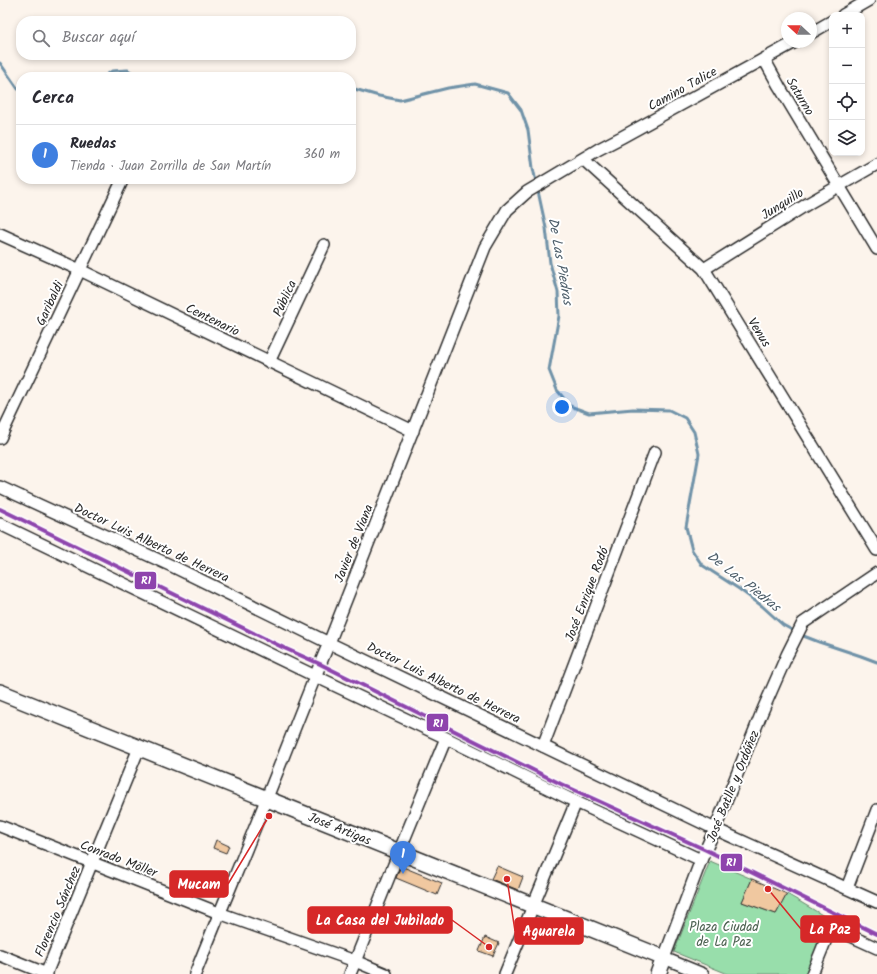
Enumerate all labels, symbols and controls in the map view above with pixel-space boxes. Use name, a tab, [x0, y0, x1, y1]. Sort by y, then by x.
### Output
north arrow	[781, 12, 817, 48]
map controls	[829, 12, 865, 156]
button: +	[829, 12, 865, 48]
search box	[16, 16, 356, 60]
text: Buscar aquí	[62, 26, 135, 50]
icon: search	[30, 27, 52, 49]
button: −	[829, 48, 865, 84]
street label: Camino Talice	[644, 62, 721, 117]
street label: Saturno	[780, 74, 819, 120]
button: locate	[829, 84, 865, 120]
text: Cerca	[32, 85, 74, 112]
button: layers	[829, 120, 865, 156]
text: Ruedas	[70, 132, 116, 156]
text: 1	[43, 144, 47, 165]
text: 360 m	[303, 144, 340, 165]
text: Tienda · Juan Zorrilla de San Martín	[70, 156, 271, 177]
street label: Junquillo	[757, 183, 808, 226]
water label: De Las Piedras	[542, 216, 579, 308]
street label: Garibaldi	[31, 277, 70, 329]
street label: Pública	[268, 277, 303, 320]
street label: Centenario	[182, 298, 243, 342]
street label: Venus	[741, 314, 776, 352]
your location	[552, 397, 572, 417]
street label: Doctor Luis Alberto de Herrera	[70, 498, 232, 589]
street label: Javier de Viana	[329, 501, 380, 586]
street label: José Enrique Rodó	[560, 543, 615, 645]
water label: De Las Piedras	[702, 546, 786, 619]
line badge: R1	[134, 571, 157, 590]
text: R1	[141, 572, 152, 590]
street label: Doctor Luis Alberto de Herrera	[363, 637, 524, 730]
line badge: R1	[426, 713, 449, 732]
text: R1	[433, 715, 444, 733]
street label: José Batlle y Ordóñez	[701, 727, 766, 846]
street label: José Artigas	[305, 807, 375, 852]
street label: Conrado Möller	[77, 835, 161, 884]
pin: 1	[390, 841, 416, 874]
line badge: R1	[720, 853, 743, 872]
text: R1	[726, 854, 737, 872]
street label: Florencio Sánchez	[30, 862, 87, 960]
callout: Mucam	[170, 871, 228, 897]
text: Mucam	[178, 874, 221, 896]
callout: La Casa del Jubilado	[308, 907, 452, 933]
text: La Casa del Jubilado	[316, 910, 445, 932]
callout: La Paz	[801, 916, 859, 942]
park label: Plaza Ciudad de La Paz	[689, 917, 759, 953]
callout: Aguarela	[515, 918, 583, 944]
text: La Paz	[809, 919, 851, 941]
text: Aguarela	[523, 921, 575, 943]

